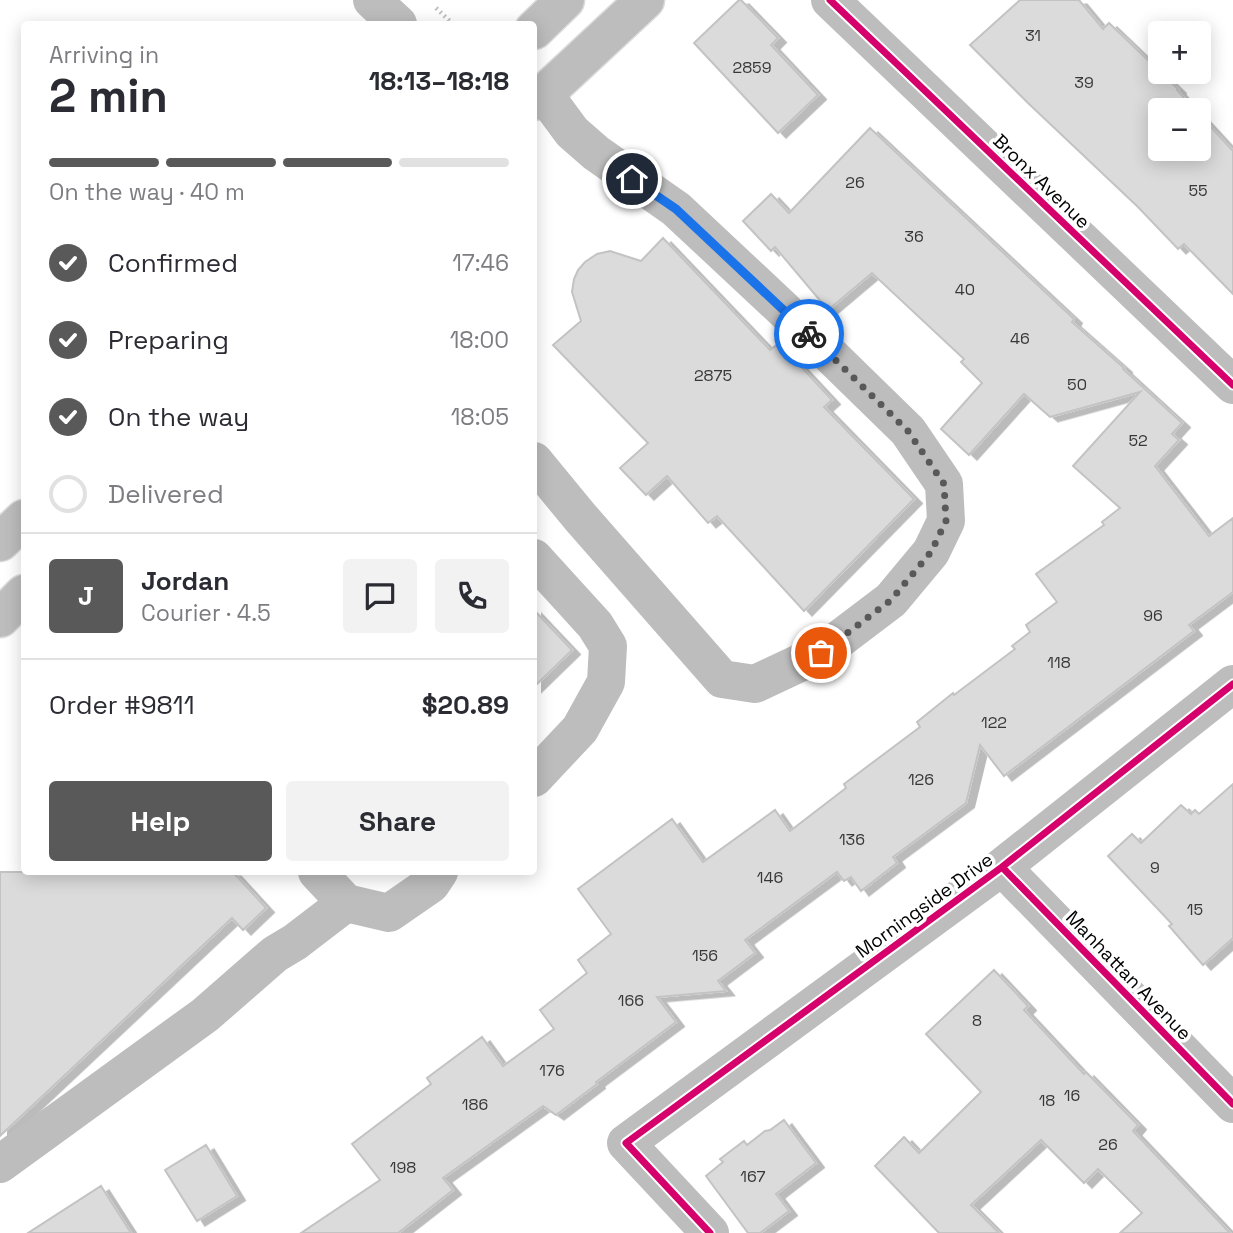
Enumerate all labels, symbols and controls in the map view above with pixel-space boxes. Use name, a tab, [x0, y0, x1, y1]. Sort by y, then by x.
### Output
map controls	[1148, 21, 1211, 161]
button: +	[1148, 21, 1211, 84]
house number: 31	[1025, 25, 1041, 46]
text: Arriving in	[49, 40, 159, 70]
house number: 2859	[733, 57, 772, 78]
text: 18:13–18:18	[369, 64, 509, 98]
text: 2 min	[49, 67, 168, 125]
house number: 39	[1074, 72, 1094, 93]
button: −	[1148, 98, 1211, 161]
street label: Bronx Avenue	[988, 129, 1096, 234]
pin	[602, 149, 662, 209]
icon: home	[613, 160, 651, 198]
house number: 26	[845, 172, 865, 193]
text: On the way · 40 m	[49, 177, 245, 207]
house number: 55	[1188, 180, 1208, 201]
house number: 36	[904, 226, 924, 247]
icon: check	[49, 244, 87, 282]
text: Confirmed	[108, 246, 238, 280]
text: 17:46	[452, 248, 509, 278]
house number: 40	[955, 279, 975, 300]
courier	[774, 299, 844, 369]
icon: bike	[790, 315, 828, 353]
icon: check	[49, 321, 87, 359]
text: Preparing	[108, 323, 229, 357]
text: 18:00	[450, 325, 509, 355]
house number: 46	[1010, 328, 1030, 349]
house number: 2875	[694, 365, 732, 386]
house number: 50	[1067, 374, 1087, 395]
icon: check	[49, 398, 87, 436]
text: On the way	[108, 400, 249, 434]
text: 18:05	[451, 402, 509, 432]
house number: 52	[1128, 430, 1148, 451]
text: Delivered	[108, 477, 224, 511]
button: chat	[343, 559, 417, 633]
button: phone	[435, 559, 509, 633]
text: Jordan	[141, 564, 229, 598]
text: J	[78, 579, 94, 613]
text: Courier · 4.5	[141, 598, 271, 628]
house number: 96	[1143, 605, 1163, 626]
pin	[791, 623, 851, 683]
icon: bag	[802, 634, 840, 672]
house number: 118	[1047, 652, 1071, 673]
text: Order #9811	[49, 688, 195, 722]
text: $20.89	[422, 688, 509, 722]
house number: 122	[981, 712, 1007, 733]
house number: 126	[908, 769, 934, 790]
button: Help	[49, 781, 272, 861]
button: Share	[286, 781, 509, 861]
house number: 136	[839, 829, 865, 850]
street label: Morningside Drive	[851, 847, 998, 964]
house number: 9	[1150, 857, 1160, 878]
house number: 146	[757, 867, 783, 888]
house number: 15	[1187, 899, 1203, 920]
street label: Manhattan Avenue	[1060, 905, 1197, 1045]
house number: 156	[692, 945, 718, 966]
house number: 166	[618, 990, 644, 1011]
house number: 8	[972, 1010, 982, 1031]
house number: 176	[539, 1060, 565, 1081]
house number: 16	[1064, 1085, 1080, 1106]
house number: 18	[1039, 1090, 1055, 1111]
house number: 186	[462, 1094, 488, 1115]
house number: 26	[1098, 1134, 1118, 1155]
house number: 198	[390, 1157, 416, 1178]
house number: 167	[740, 1166, 766, 1187]

